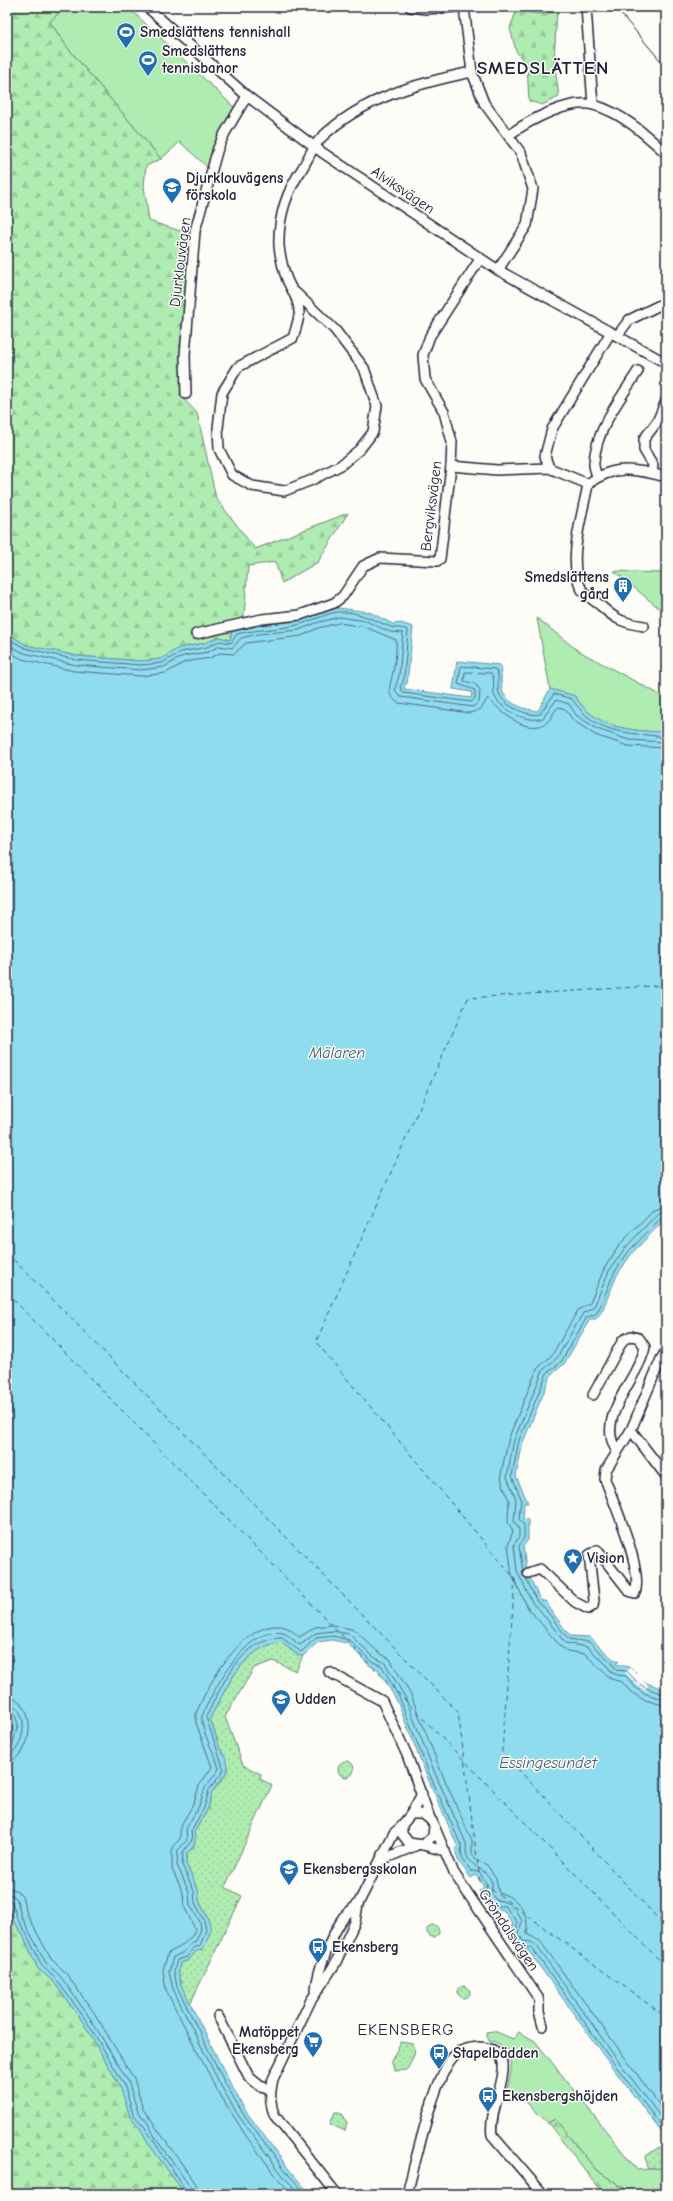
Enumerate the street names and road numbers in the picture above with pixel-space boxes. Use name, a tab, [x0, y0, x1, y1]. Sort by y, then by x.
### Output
street label: Alviksvägen	[368, 162, 438, 218]
street label: Djurklouvägen	[166, 216, 194, 308]
street label: Bergviksvägen	[417, 460, 445, 552]
street label: Gröndalsvägen	[475, 1886, 543, 1974]

